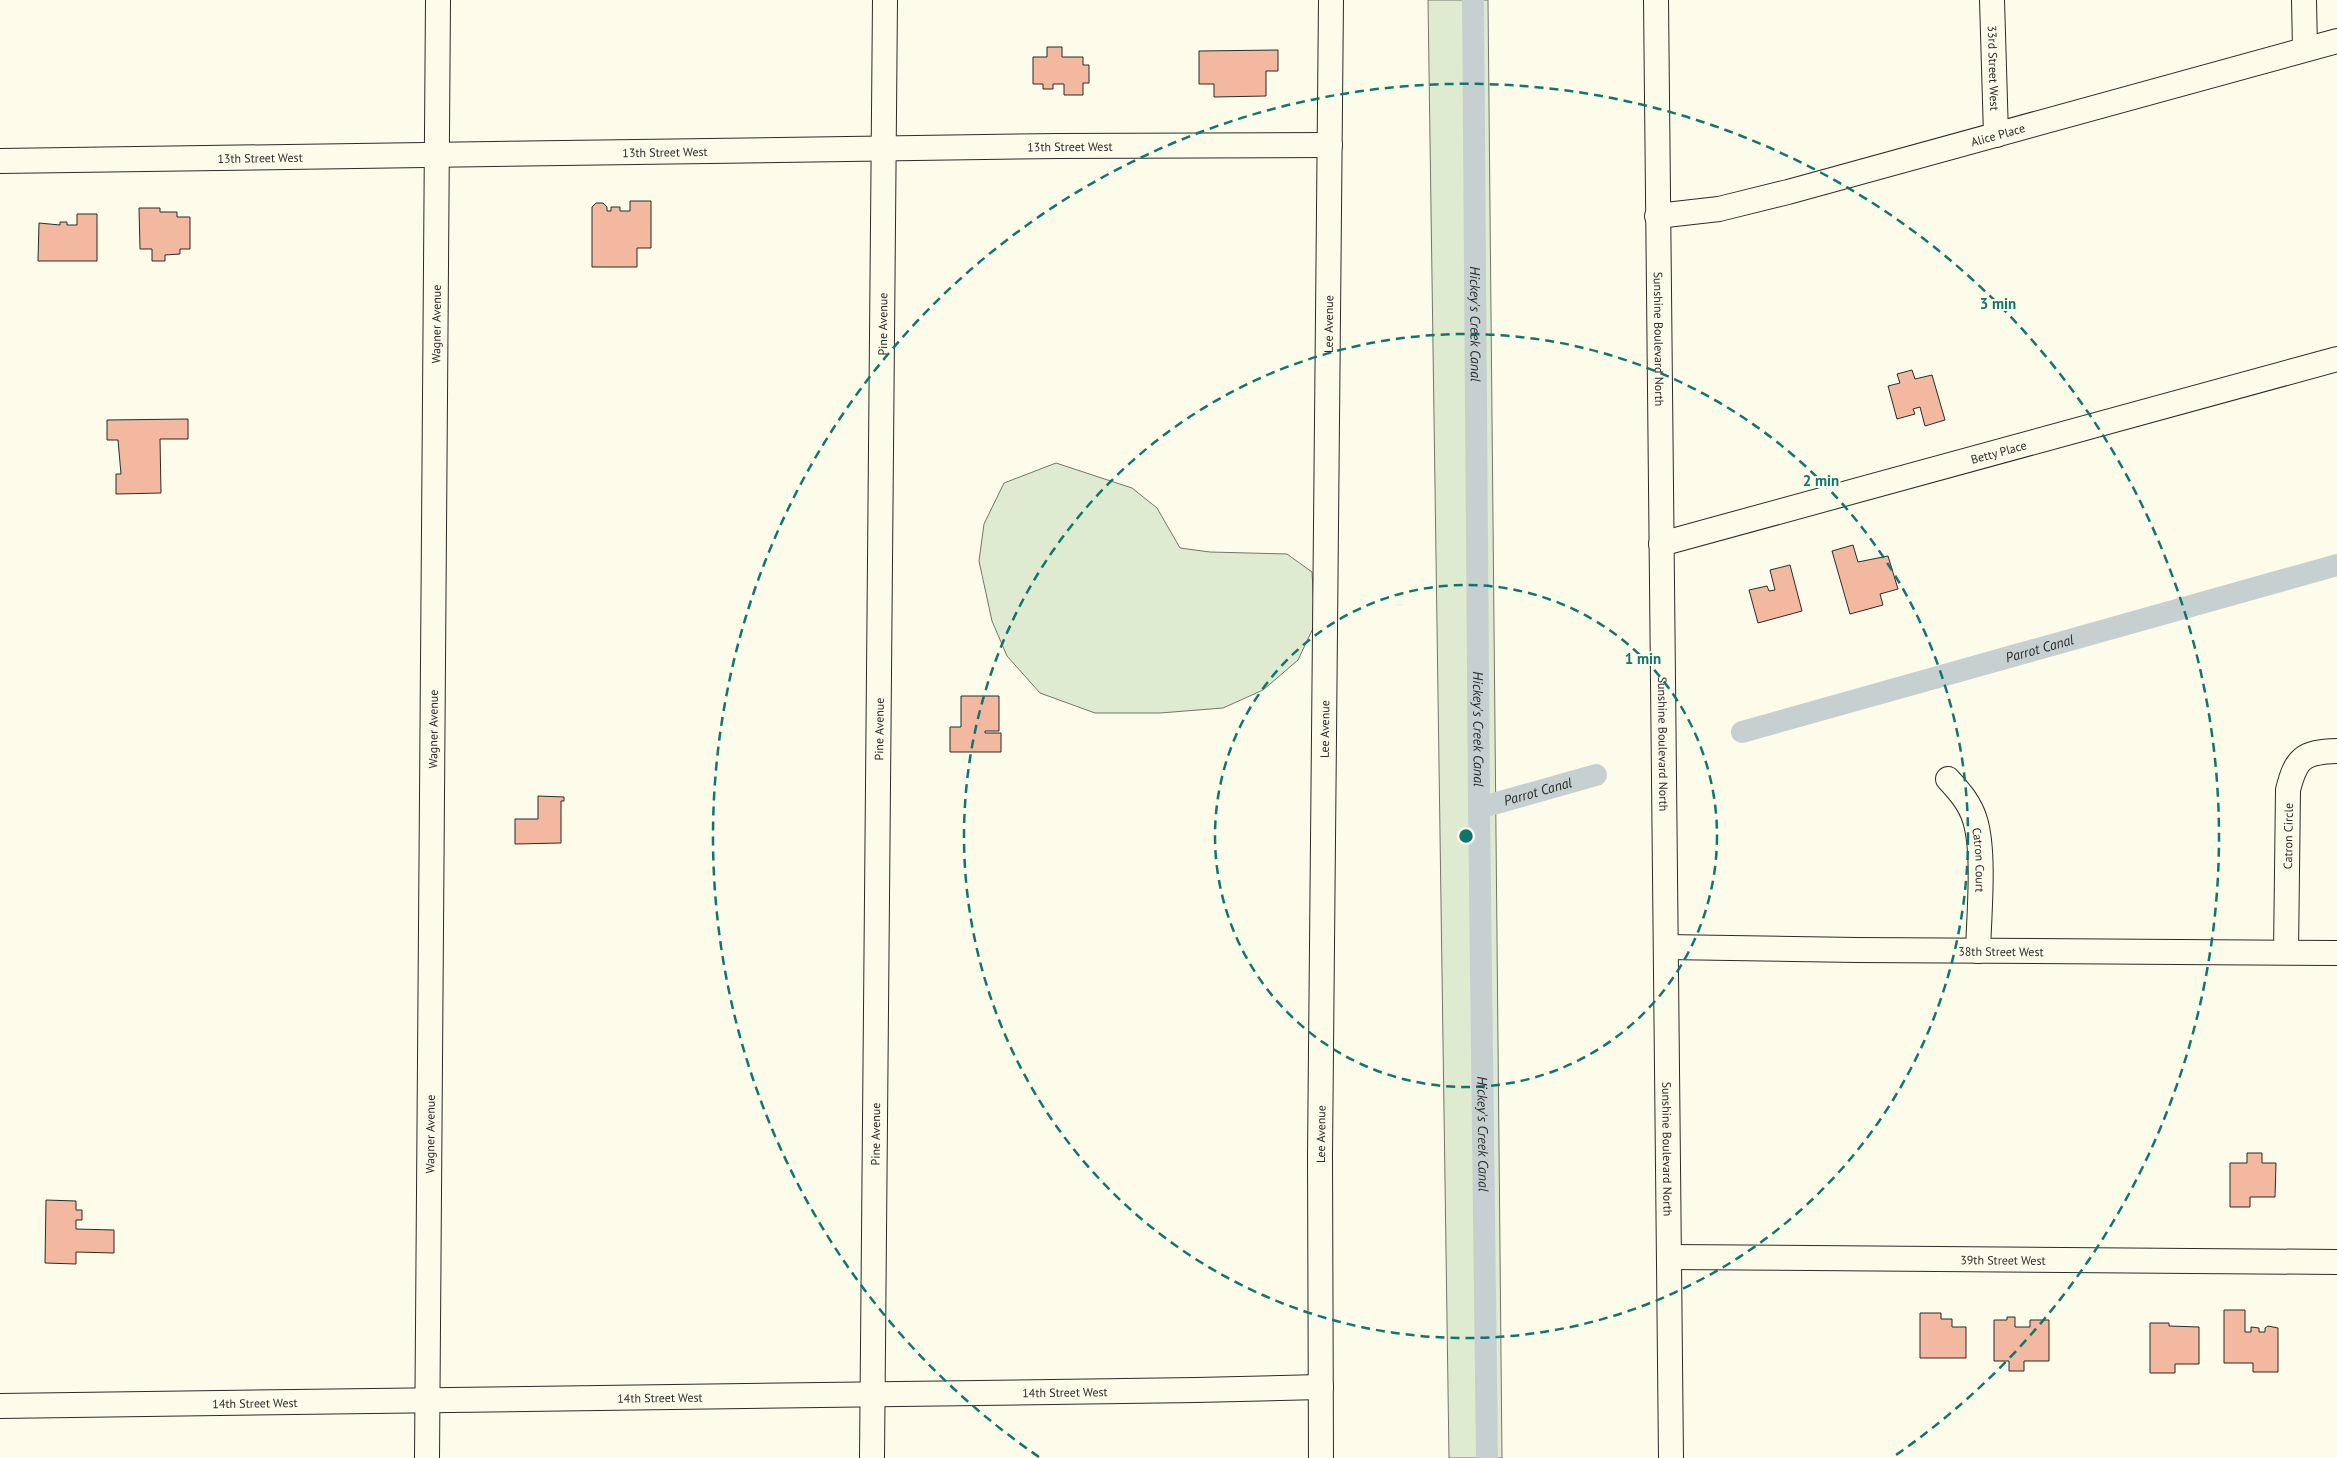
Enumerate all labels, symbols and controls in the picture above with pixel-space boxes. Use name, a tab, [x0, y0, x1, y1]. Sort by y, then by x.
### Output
street label: 33rd Street West	[1985, 25, 2003, 111]
street label: Alice Place	[1969, 120, 2027, 149]
street label: 13th Street West	[1027, 138, 1113, 154]
street label: 13th Street West	[622, 143, 708, 160]
street label: 13th Street West	[217, 149, 303, 165]
water label: Hickey's Creek Canal	[1466, 266, 1485, 382]
street label: Sunshine Boulevard North	[1651, 272, 1668, 406]
street label: Wagner Avenue	[428, 284, 443, 364]
street label: Pine Avenue	[874, 292, 890, 356]
text: 3 min	[1980, 294, 2016, 313]
street label: Lee Avenue	[1320, 295, 1336, 353]
street label: Betty Place	[1969, 437, 2028, 466]
text: 2 min	[1803, 471, 1839, 490]
water label: Parrot Canal	[2003, 630, 2076, 667]
text: 1 min	[1625, 649, 1661, 668]
water label: Hickey's Creek Canal	[1469, 671, 1488, 787]
street label: Sunshine Boulevard North	[1655, 677, 1672, 811]
street label: Wagner Avenue	[425, 689, 440, 769]
street label: Pine Avenue	[871, 697, 886, 761]
street label: Lee Avenue	[1316, 700, 1332, 758]
water label: Parrot Canal	[1501, 773, 1574, 810]
street label: Catron Circle	[2280, 803, 2295, 869]
street label: Catron Court	[1970, 826, 1988, 893]
centre of rings	[1457, 827, 1475, 845]
street label: 38th Street West	[1958, 943, 2044, 959]
water label: Hickey's Creek Canal	[1473, 1076, 1493, 1192]
street label: Sunshine Boulevard North	[1660, 1082, 1676, 1216]
street label: Wagner Avenue	[422, 1094, 437, 1174]
street label: Pine Avenue	[867, 1102, 883, 1166]
street label: Lee Avenue	[1312, 1105, 1328, 1163]
street label: 39th Street West	[1960, 1252, 2046, 1267]
street label: 14th Street West	[1022, 1384, 1108, 1400]
street label: 14th Street West	[617, 1389, 703, 1405]
street label: 14th Street West	[212, 1395, 298, 1411]

